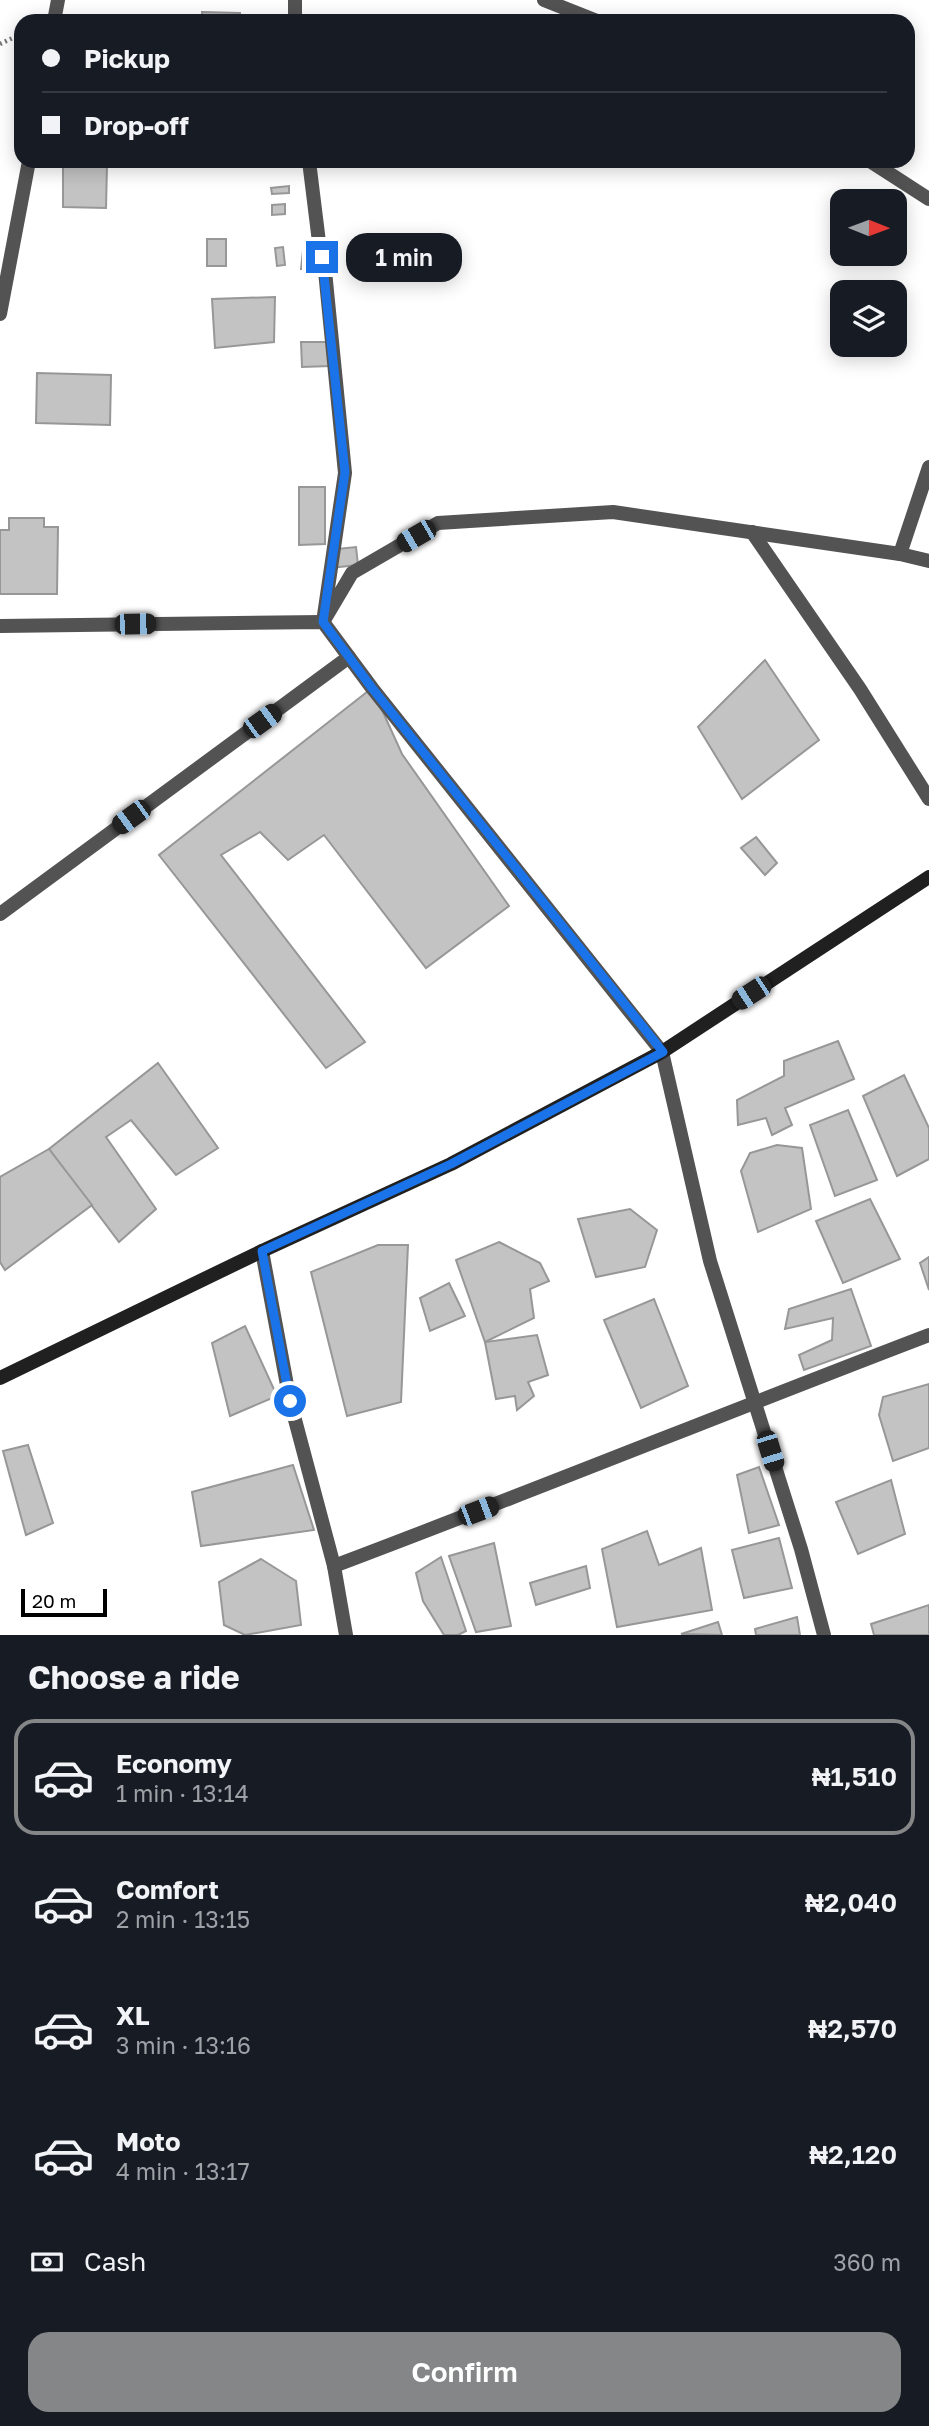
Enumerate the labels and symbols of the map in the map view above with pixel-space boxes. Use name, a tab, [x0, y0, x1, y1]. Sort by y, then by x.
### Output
north arrow	[830, 189, 906, 266]
callout: 1 min	[346, 232, 462, 282]
route end	[306, 241, 338, 273]
car	[393, 516, 440, 556]
car	[114, 613, 157, 635]
car	[239, 700, 286, 742]
car	[108, 796, 155, 838]
car	[728, 973, 775, 1013]
route start	[274, 1385, 306, 1417]
car	[754, 1428, 787, 1474]
car	[455, 1494, 502, 1528]
scale bar	[21, 1586, 107, 1618]

